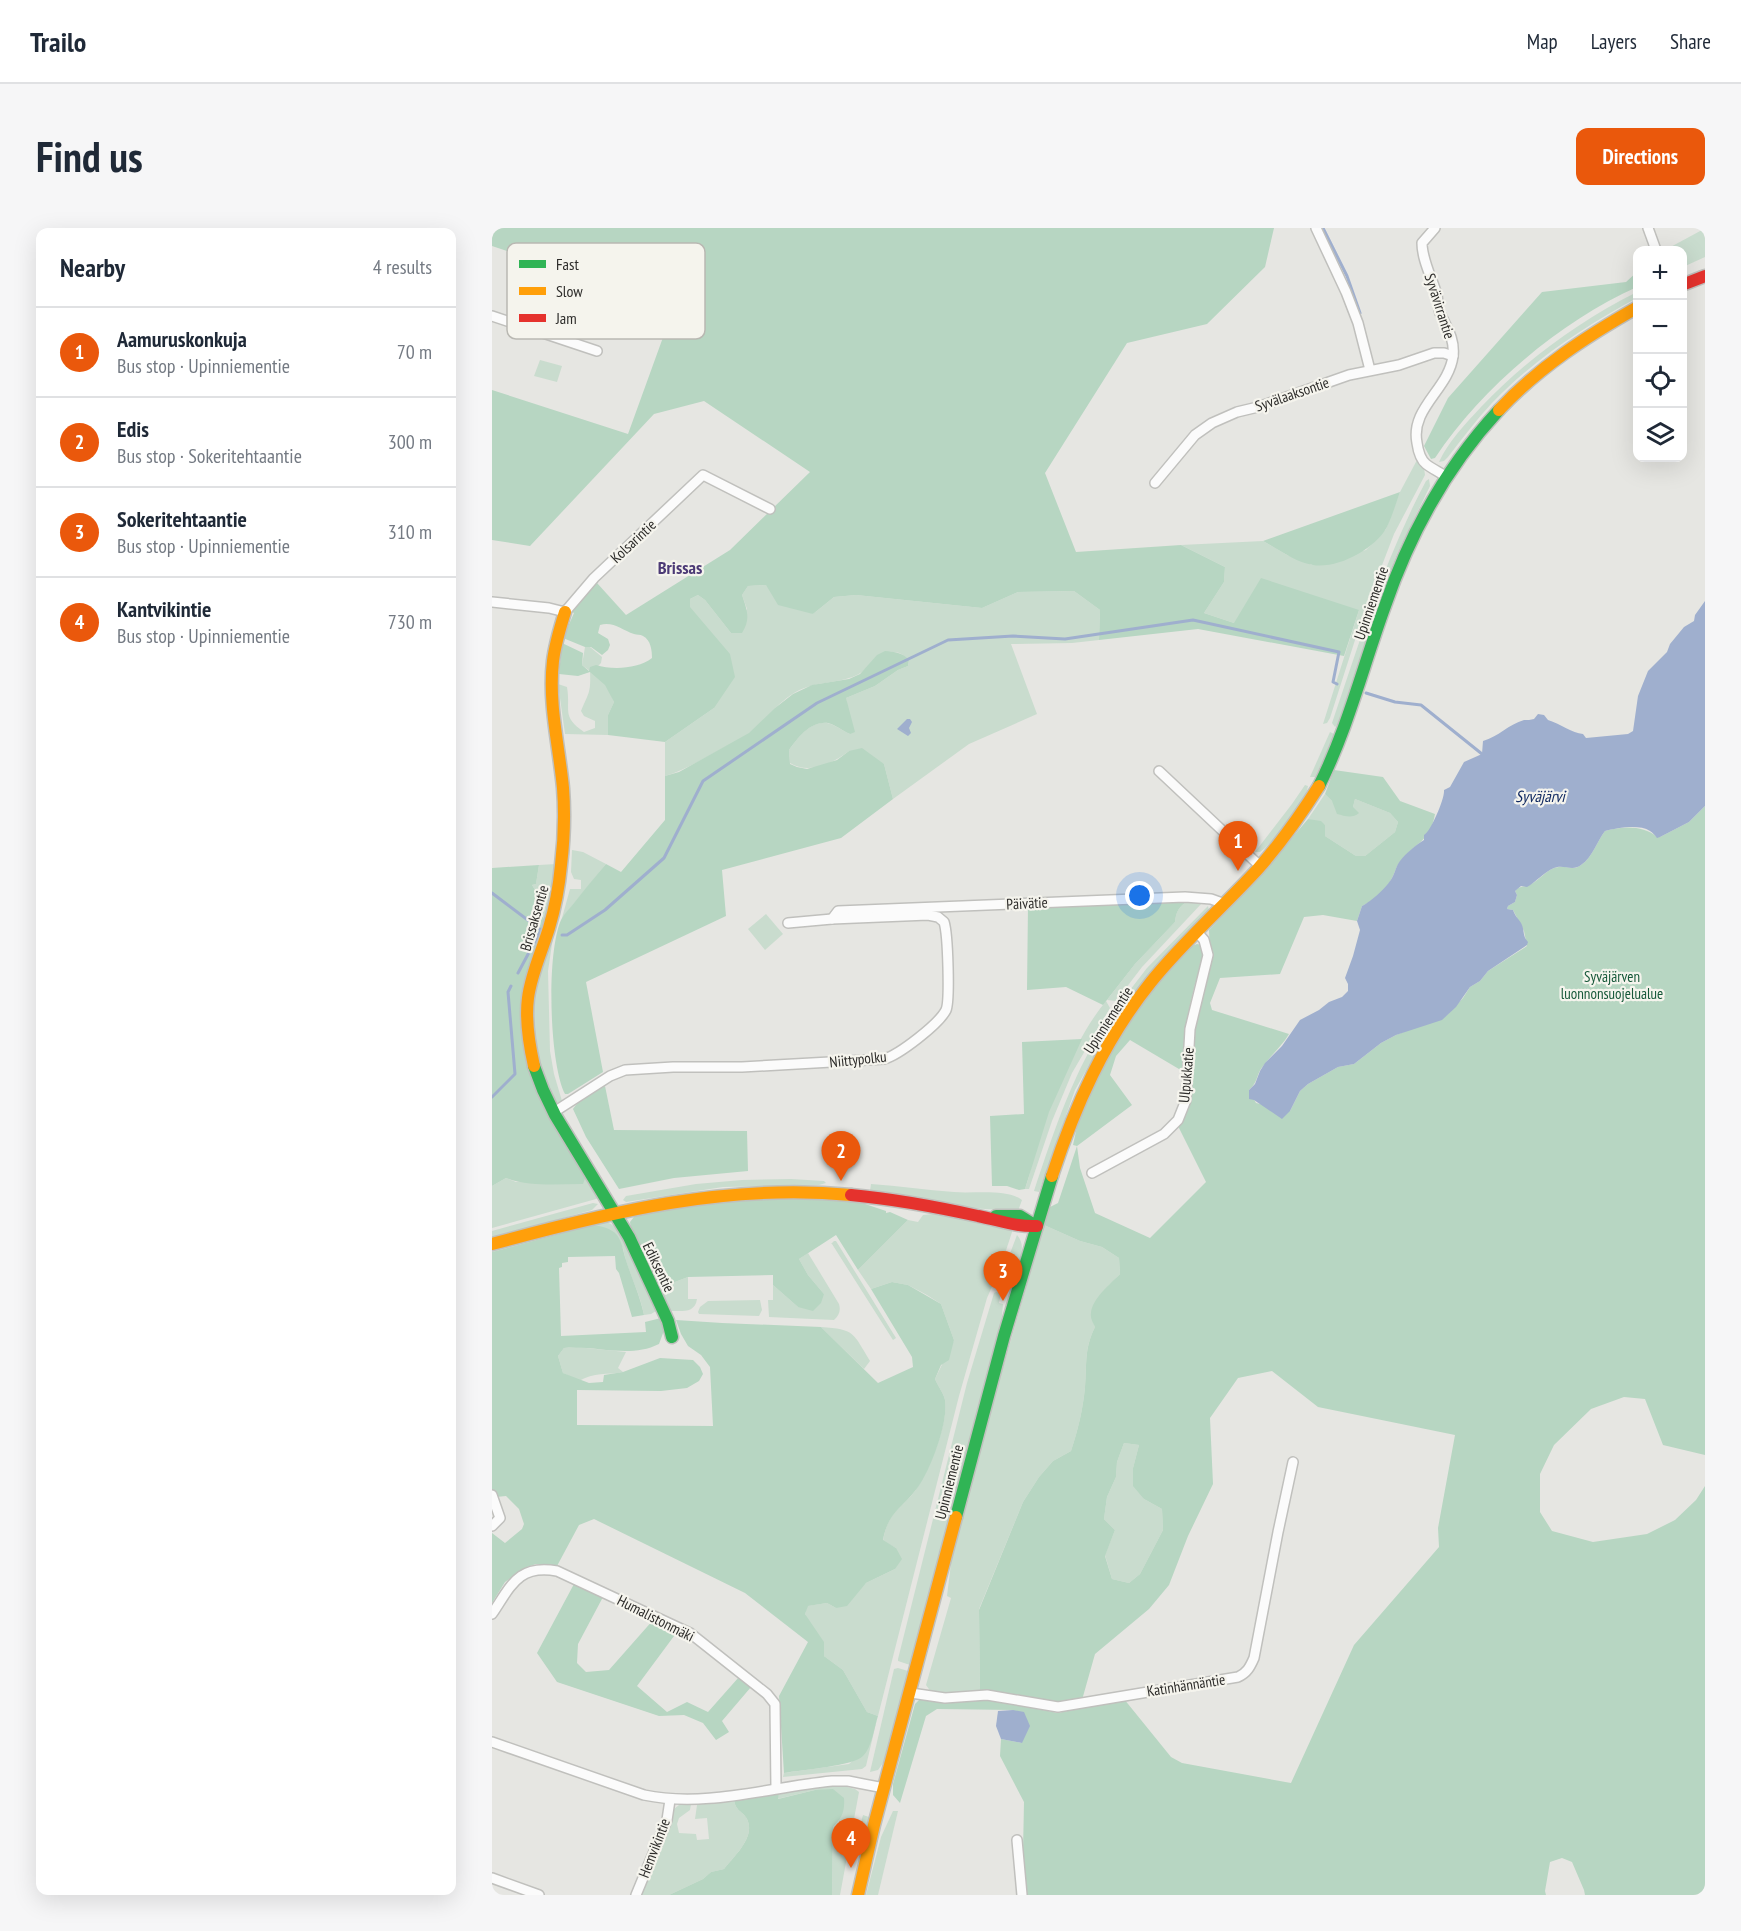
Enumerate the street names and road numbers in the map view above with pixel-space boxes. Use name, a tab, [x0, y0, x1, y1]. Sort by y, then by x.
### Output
street label: Syvävirrantie	[1421, 271, 1459, 341]
street label: Syvälaaksontie	[1252, 372, 1332, 416]
street label: Kolsarintie	[606, 515, 660, 567]
street label: Upinniementie	[1350, 564, 1392, 642]
street label: Brissaksentie	[516, 883, 552, 953]
street label: Päivätie	[1006, 892, 1048, 914]
street label: Upinniementie	[1079, 983, 1137, 1057]
street label: Ulpukkatie	[1174, 1046, 1198, 1104]
street label: Niittypolku	[829, 1047, 887, 1071]
street label: Ediksentie	[639, 1239, 679, 1295]
street label: Upinniementie	[931, 1443, 967, 1521]
street label: Humalistonmäki	[614, 1590, 698, 1646]
street label: Katinhännäntie	[1146, 1669, 1226, 1701]
street label: Hemvikintie	[634, 1816, 674, 1880]

